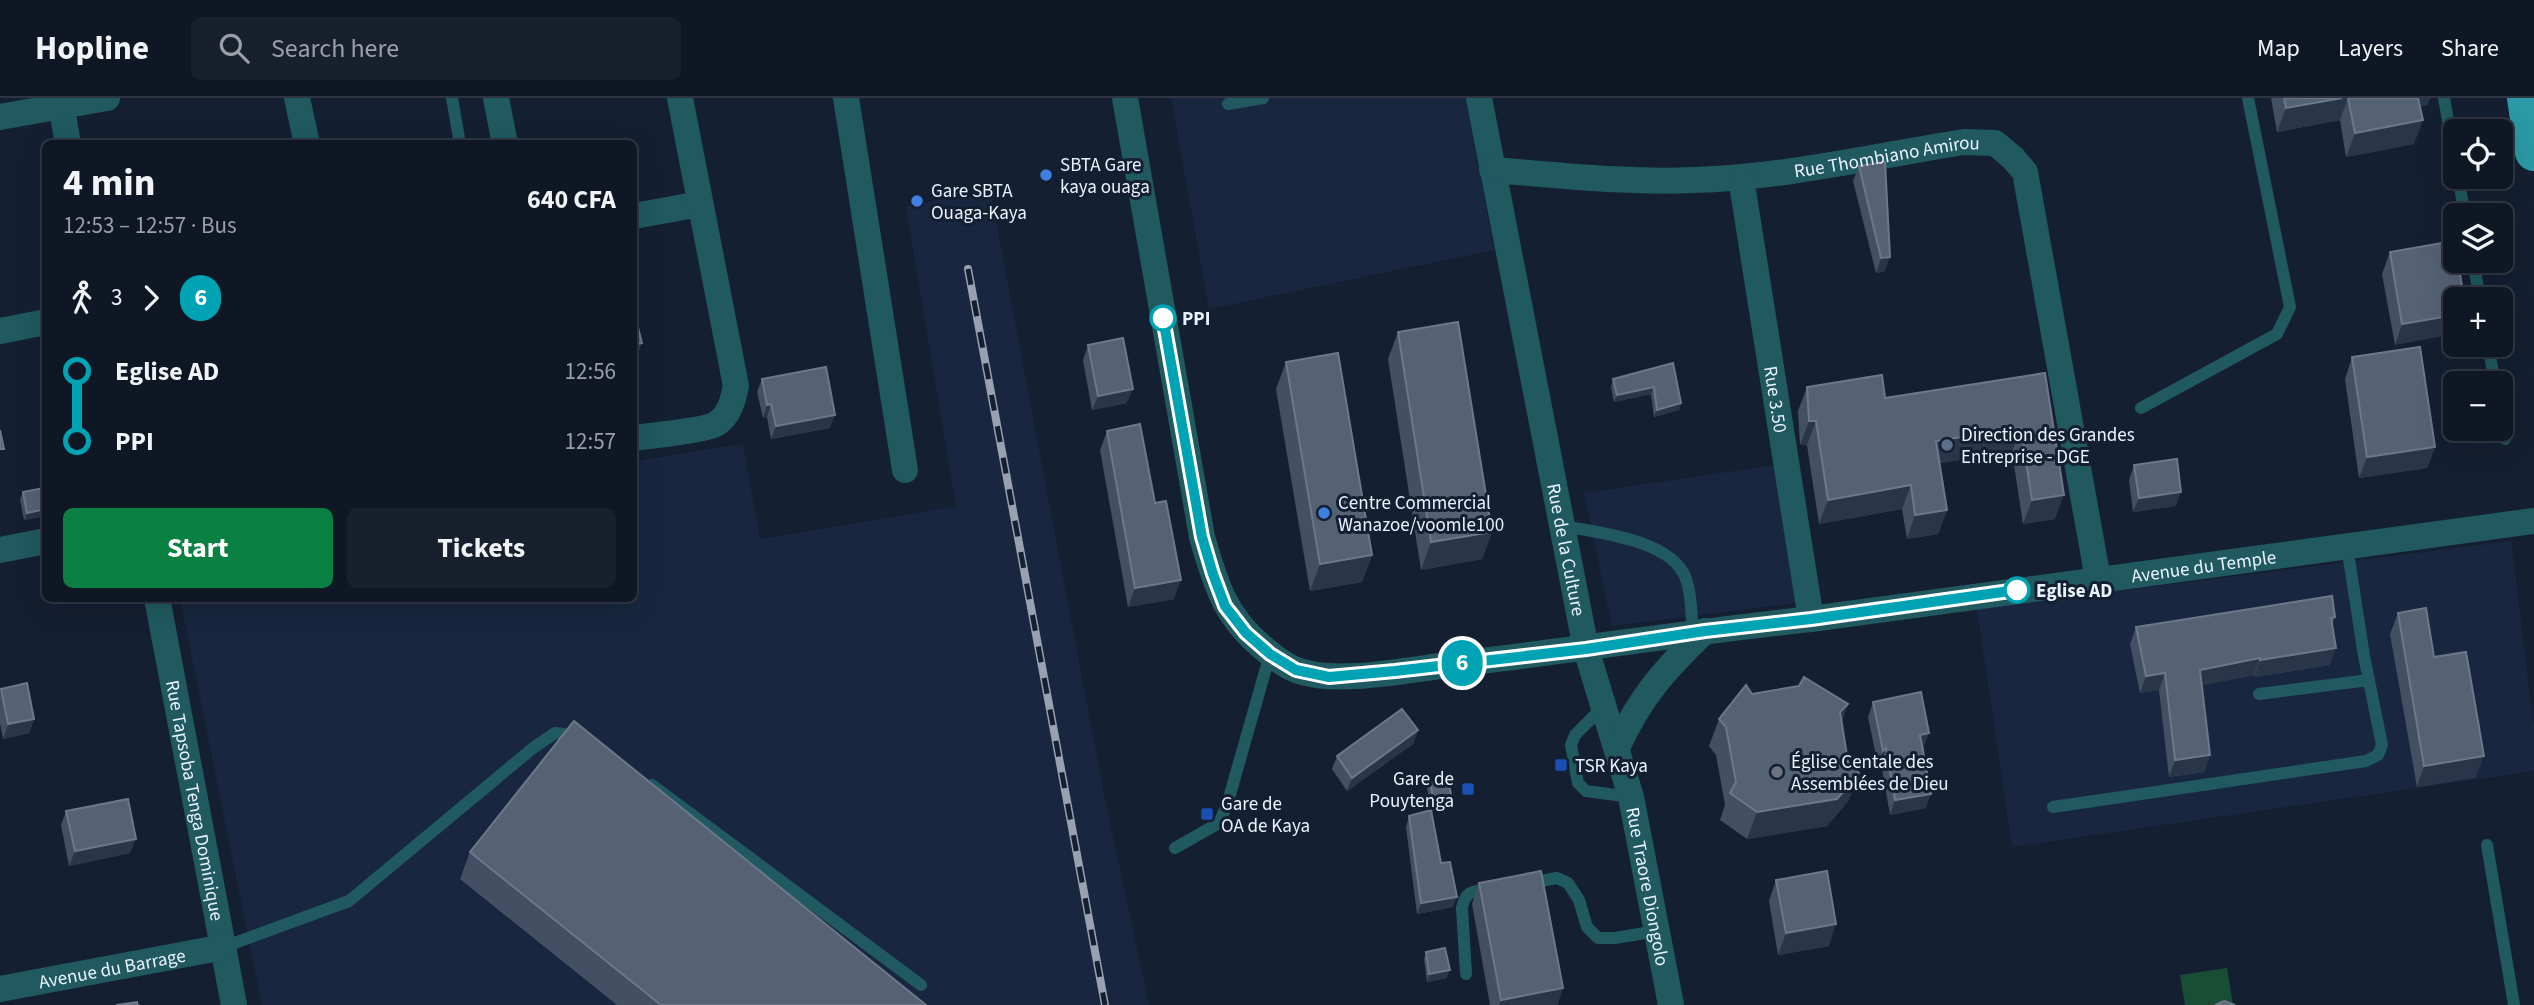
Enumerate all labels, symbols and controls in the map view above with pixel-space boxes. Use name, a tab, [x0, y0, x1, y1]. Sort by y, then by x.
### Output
search box	[191, 17, 681, 80]
text: Hopline	[35, 25, 149, 72]
icon: search	[215, 29, 253, 67]
text: Search here	[271, 30, 399, 67]
text: Map	[2257, 31, 2300, 66]
text: Layers	[2338, 31, 2403, 66]
text: Share	[2441, 31, 2499, 66]
map controls	[2443, 119, 2513, 441]
button: locate	[2443, 119, 2513, 189]
street label: Rue Thombiano Amirou	[1792, 130, 1980, 185]
place label: SBTA Gare kaya ouaga	[1060, 152, 1150, 201]
text: 4 min	[63, 156, 155, 210]
marker: SBTA Gare kaya ouaga	[1038, 167, 1054, 183]
place label: Gare SBTA Ouaga-Kaya	[931, 178, 1027, 227]
text: 640 CFA	[527, 181, 616, 218]
marker: Gare SBTA Ouaga-Kaya	[909, 193, 925, 209]
button: layers	[2443, 203, 2513, 273]
text: 12:53 – 12:57 · Bus	[63, 209, 237, 242]
icon: walk	[63, 279, 101, 317]
icon: forward	[132, 279, 170, 317]
text: 6	[194, 280, 207, 315]
text: 3	[111, 281, 122, 314]
button: +	[2443, 287, 2513, 357]
marker: PPI	[1150, 305, 1176, 331]
place label: PPI	[1182, 306, 1210, 333]
text: Eglise AD	[115, 353, 219, 390]
text: 12:56	[565, 355, 616, 388]
street label: Rue 3.50	[1756, 364, 1793, 435]
button: −	[2443, 371, 2513, 441]
place label: Direction des Grandes Entreprise - DGE	[1961, 422, 2135, 471]
text: PPI	[115, 423, 154, 460]
text: 12:57	[565, 425, 616, 458]
marker: Direction des Grandes Entreprise - DGE	[1939, 437, 1955, 453]
street label: Rue de la Culture	[1539, 481, 1591, 619]
place label: Centre Commercial Wanazoe/voomle100	[1338, 490, 1504, 539]
marker: Centre Commercial Wanazoe/voomle100	[1316, 505, 1332, 521]
button: Start	[63, 508, 333, 588]
button: Tickets	[347, 508, 616, 588]
street label: Avenue du Temple	[2130, 544, 2278, 590]
marker: Eglise AD	[2004, 577, 2030, 603]
place label: Eglise AD	[2036, 578, 2112, 605]
line badge: 6	[1439, 640, 1485, 686]
text: 6	[1456, 645, 1468, 680]
street label: Rue Tapsoba Tenga Dominique	[158, 678, 230, 923]
place label: Église Centale des Assemblées de Dieu	[1791, 749, 1949, 798]
place label: TSR Kaya	[1575, 753, 1648, 780]
marker: TSR Kaya	[1553, 757, 1569, 773]
marker: Église Centale des Assemblées de Dieu	[1769, 764, 1785, 780]
place label: Gare de Pouytenga	[1369, 766, 1454, 815]
marker: Gare de Pouytenga	[1460, 781, 1476, 797]
place label: Gare de OA de Kaya	[1221, 791, 1310, 840]
street label: Rue Traore Diongolo	[1618, 805, 1675, 968]
marker: Gare de OA de Kaya	[1199, 806, 1215, 822]
street label: Avenue du Barrage	[37, 942, 188, 996]

